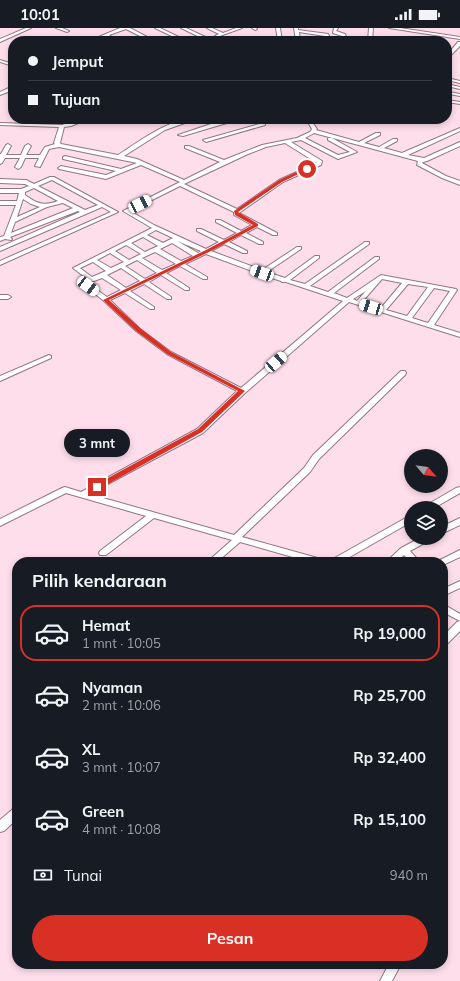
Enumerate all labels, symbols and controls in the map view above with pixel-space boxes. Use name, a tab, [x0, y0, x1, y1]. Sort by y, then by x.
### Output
text: 10:01	[20, 5, 60, 24]
text: Jemput	[52, 52, 103, 71]
text: Tujuan	[52, 90, 100, 109]
route start	[298, 160, 316, 178]
car	[127, 193, 153, 215]
car	[249, 263, 275, 283]
car	[75, 274, 101, 298]
car	[358, 298, 384, 316]
car	[263, 350, 289, 374]
callout: 3 mnt	[64, 429, 130, 457]
text: 3 mnt	[79, 435, 115, 451]
north arrow	[404, 449, 448, 493]
map controls	[404, 449, 448, 545]
route end	[88, 478, 106, 496]
button: layers	[404, 501, 448, 545]
text: Pilih kendaraan	[32, 569, 167, 592]
icon: car	[34, 615, 70, 651]
text: Hemat	[82, 616, 130, 635]
text: Rp 19,000	[353, 624, 426, 643]
text: 1 mnt · 10:05	[82, 635, 161, 651]
icon: car	[34, 677, 70, 713]
text: Nyaman	[82, 678, 142, 697]
text: Rp 25,700	[353, 686, 426, 705]
text: 2 mnt · 10:06	[82, 697, 161, 713]
icon: car	[34, 739, 70, 775]
text: XL	[82, 740, 100, 759]
text: Rp 32,400	[353, 748, 426, 767]
text: 3 mnt · 10:07	[82, 759, 161, 775]
icon: car	[34, 801, 70, 837]
text: Green	[82, 802, 124, 821]
text: Rp 15,100	[353, 810, 426, 829]
text: 4 mnt · 10:08	[82, 821, 161, 837]
icon: cash	[32, 864, 54, 886]
text: Tunai	[64, 866, 102, 885]
text: 940 m	[390, 867, 428, 883]
button: Pesan	[32, 915, 428, 961]

